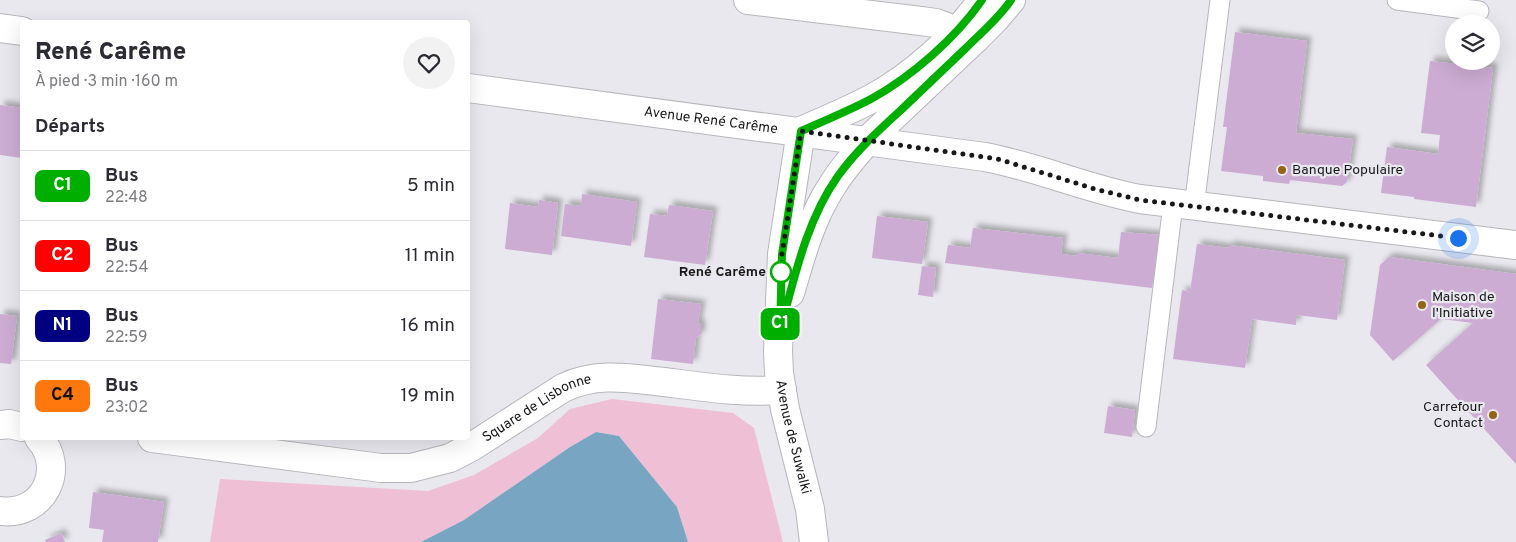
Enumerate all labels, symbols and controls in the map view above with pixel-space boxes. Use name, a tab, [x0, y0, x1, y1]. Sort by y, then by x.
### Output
map controls	[1445, 15, 1500, 70]
button: layers	[1445, 15, 1500, 70]
button: heart	[403, 37, 455, 89]
text: René Carême	[35, 38, 186, 68]
text: À pied · 3 min · 160 m	[35, 72, 178, 92]
street label: Avenue René Carême	[643, 103, 779, 138]
text: Départs	[35, 115, 105, 139]
place label: Banque Populaire	[1292, 162, 1403, 179]
text: Bus	[105, 164, 139, 188]
marker: Banque Populaire	[1276, 164, 1288, 176]
text: C1	[53, 174, 72, 197]
text: 5 min	[407, 174, 455, 198]
text: 22:48	[105, 188, 148, 208]
your location	[1446, 226, 1471, 251]
text: Bus	[105, 234, 139, 258]
text: C2	[51, 244, 74, 267]
text: 11 min	[405, 244, 455, 268]
text: 22:54	[105, 258, 148, 278]
marker: René Carême	[770, 261, 792, 283]
place label: René Carême	[679, 264, 766, 281]
place label: Maison de l'Initiative	[1432, 289, 1495, 322]
marker: Maison de l'Initiative	[1416, 299, 1428, 311]
text: Bus	[105, 304, 139, 328]
line badge: C1	[758, 308, 802, 340]
text: C1	[771, 312, 789, 335]
text: N1	[52, 314, 73, 337]
text: 16 min	[400, 314, 455, 338]
text: 22:59	[105, 328, 148, 348]
street label: Square de Lisbonne	[479, 371, 593, 446]
text: Bus	[105, 374, 139, 398]
street label: Avenue de Suwalki	[772, 378, 814, 496]
text: C4	[51, 384, 74, 407]
text: 19 min	[400, 384, 455, 408]
text: 23:02	[105, 398, 148, 418]
place label: Carrefour Contact	[1423, 399, 1484, 432]
marker: Carrefour Contact	[1487, 409, 1499, 421]

